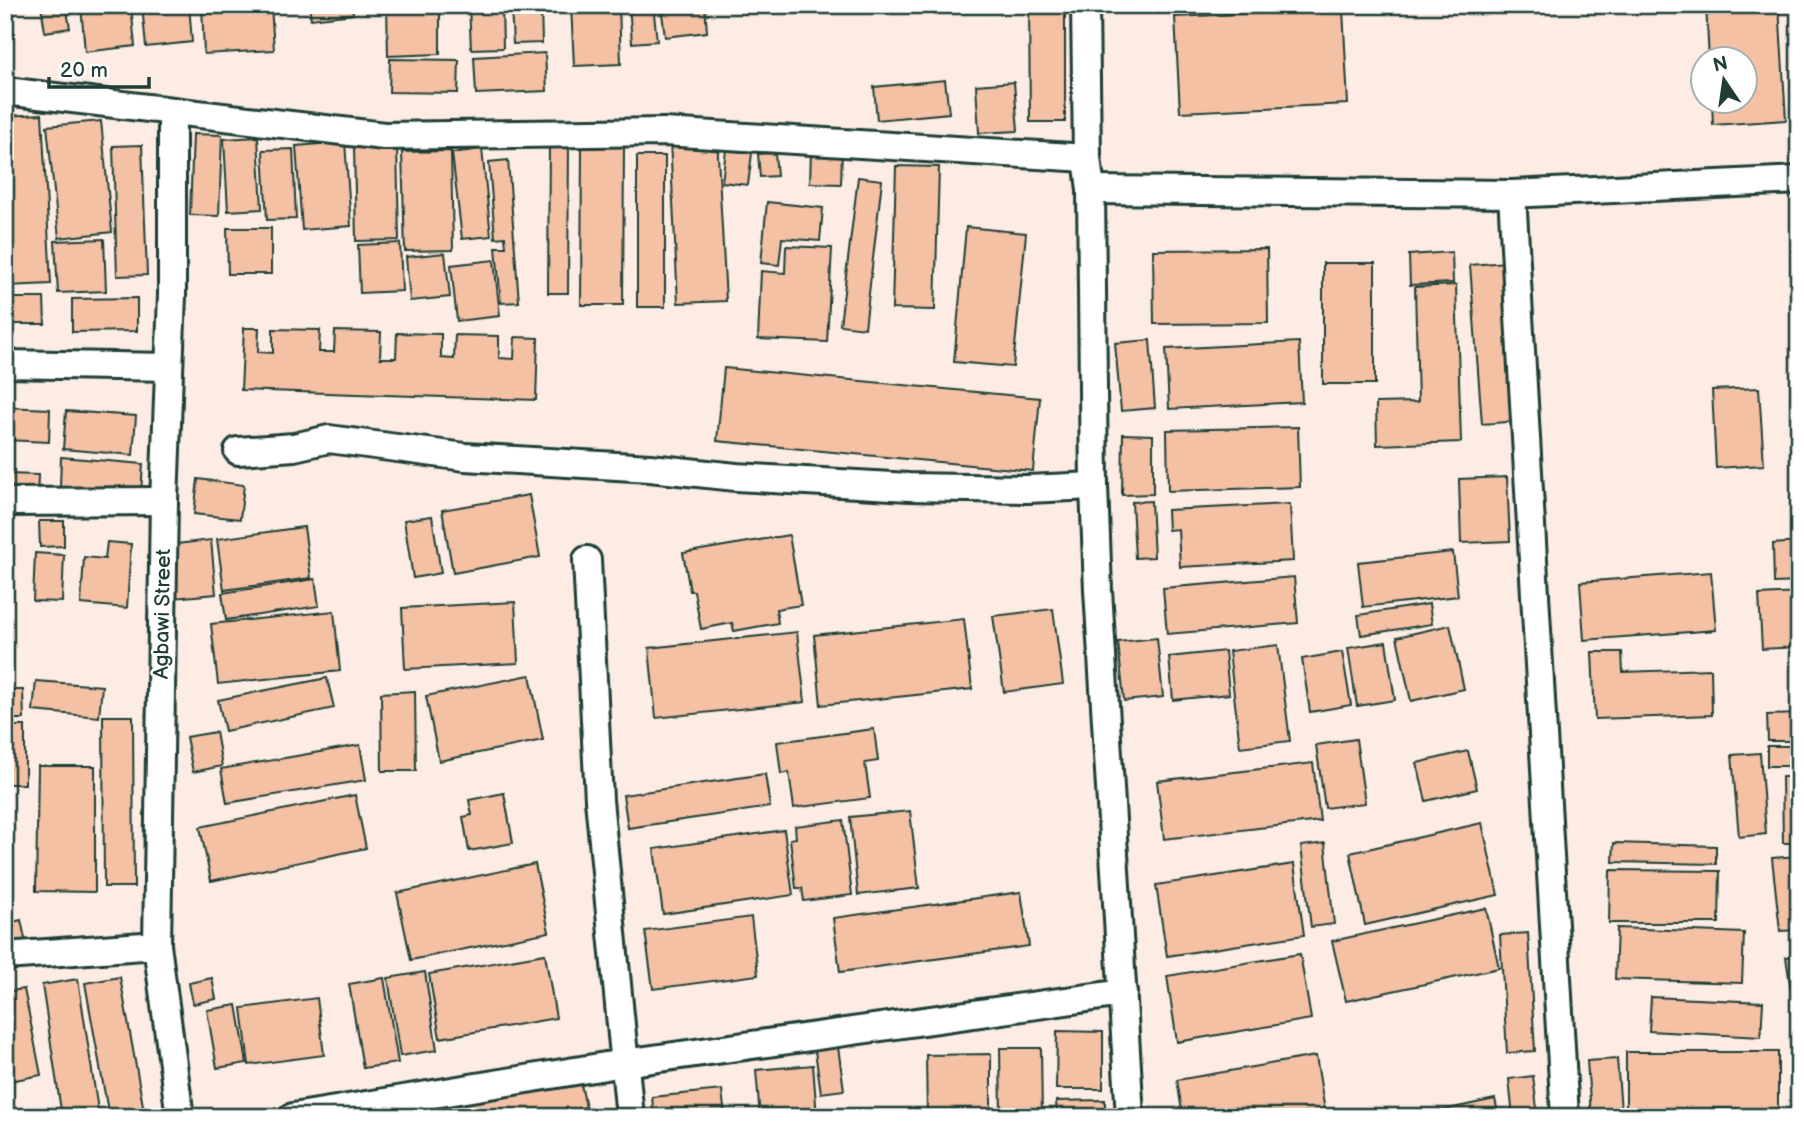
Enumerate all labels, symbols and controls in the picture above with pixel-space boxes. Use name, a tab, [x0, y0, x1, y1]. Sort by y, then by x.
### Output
scale bar	[49, 46, 149, 90]
north arrow	[1688, 46, 1758, 116]
text: N	[1711, 52, 1730, 78]
text: 20 m	[60, 58, 108, 83]
street label: Agbawi Street	[149, 548, 176, 679]

